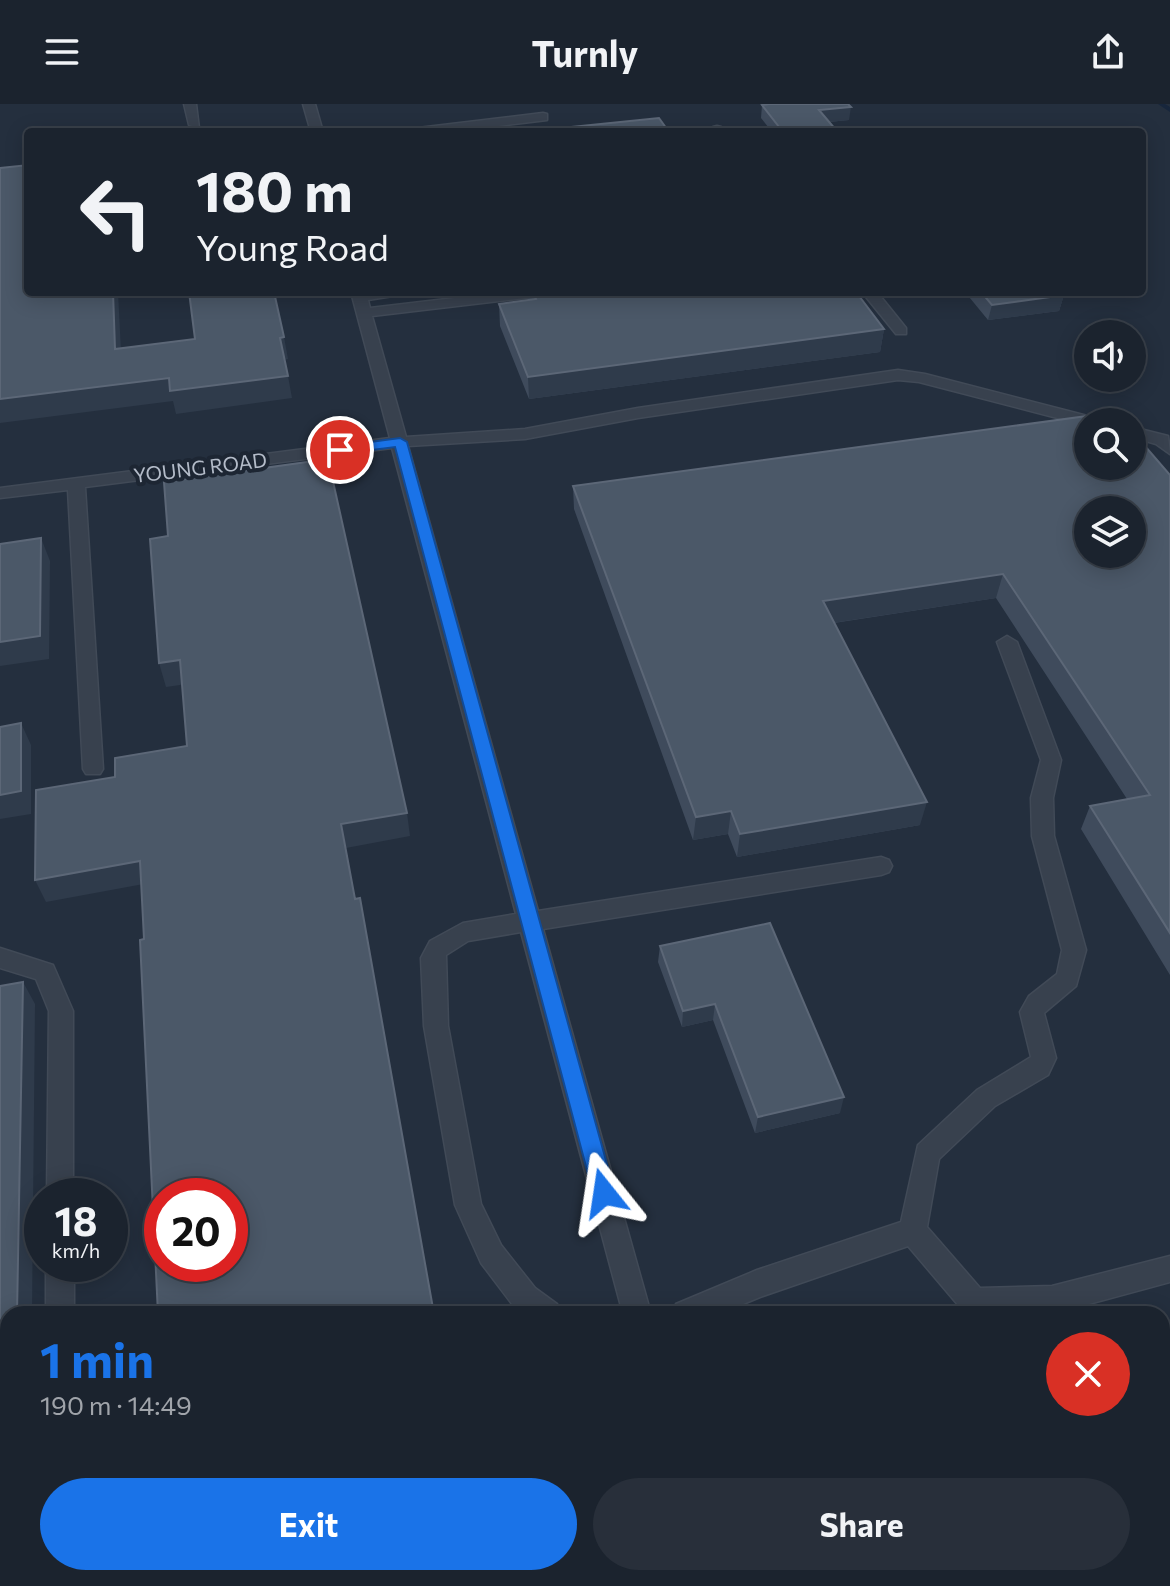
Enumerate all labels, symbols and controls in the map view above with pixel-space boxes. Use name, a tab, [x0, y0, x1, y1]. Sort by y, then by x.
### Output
icon: menu	[40, 30, 84, 74]
text: Turnly	[532, 30, 638, 74]
icon: share	[1086, 30, 1130, 74]
text: 180 m	[196, 155, 353, 224]
icon: left	[64, 160, 168, 264]
text: Young Road	[196, 224, 389, 268]
map controls	[1074, 320, 1146, 568]
button: sound	[1074, 320, 1146, 392]
button: search	[1074, 408, 1146, 480]
pin	[306, 416, 374, 484]
icon: arrive	[318, 428, 362, 472]
street label: YOUNG ROAD	[132, 447, 268, 487]
button: layers	[1074, 496, 1146, 568]
position arrow	[562, 1151, 646, 1235]
speed limit sign: 20	[144, 1178, 248, 1282]
text: 18	[55, 1195, 97, 1244]
text: km/h	[52, 1238, 100, 1262]
text: 1 min	[40, 1329, 154, 1388]
button: close	[1046, 1332, 1130, 1416]
text: 190 m · 14:49	[40, 1389, 192, 1420]
button: Exit	[40, 1478, 577, 1570]
button: Share	[593, 1478, 1130, 1570]

